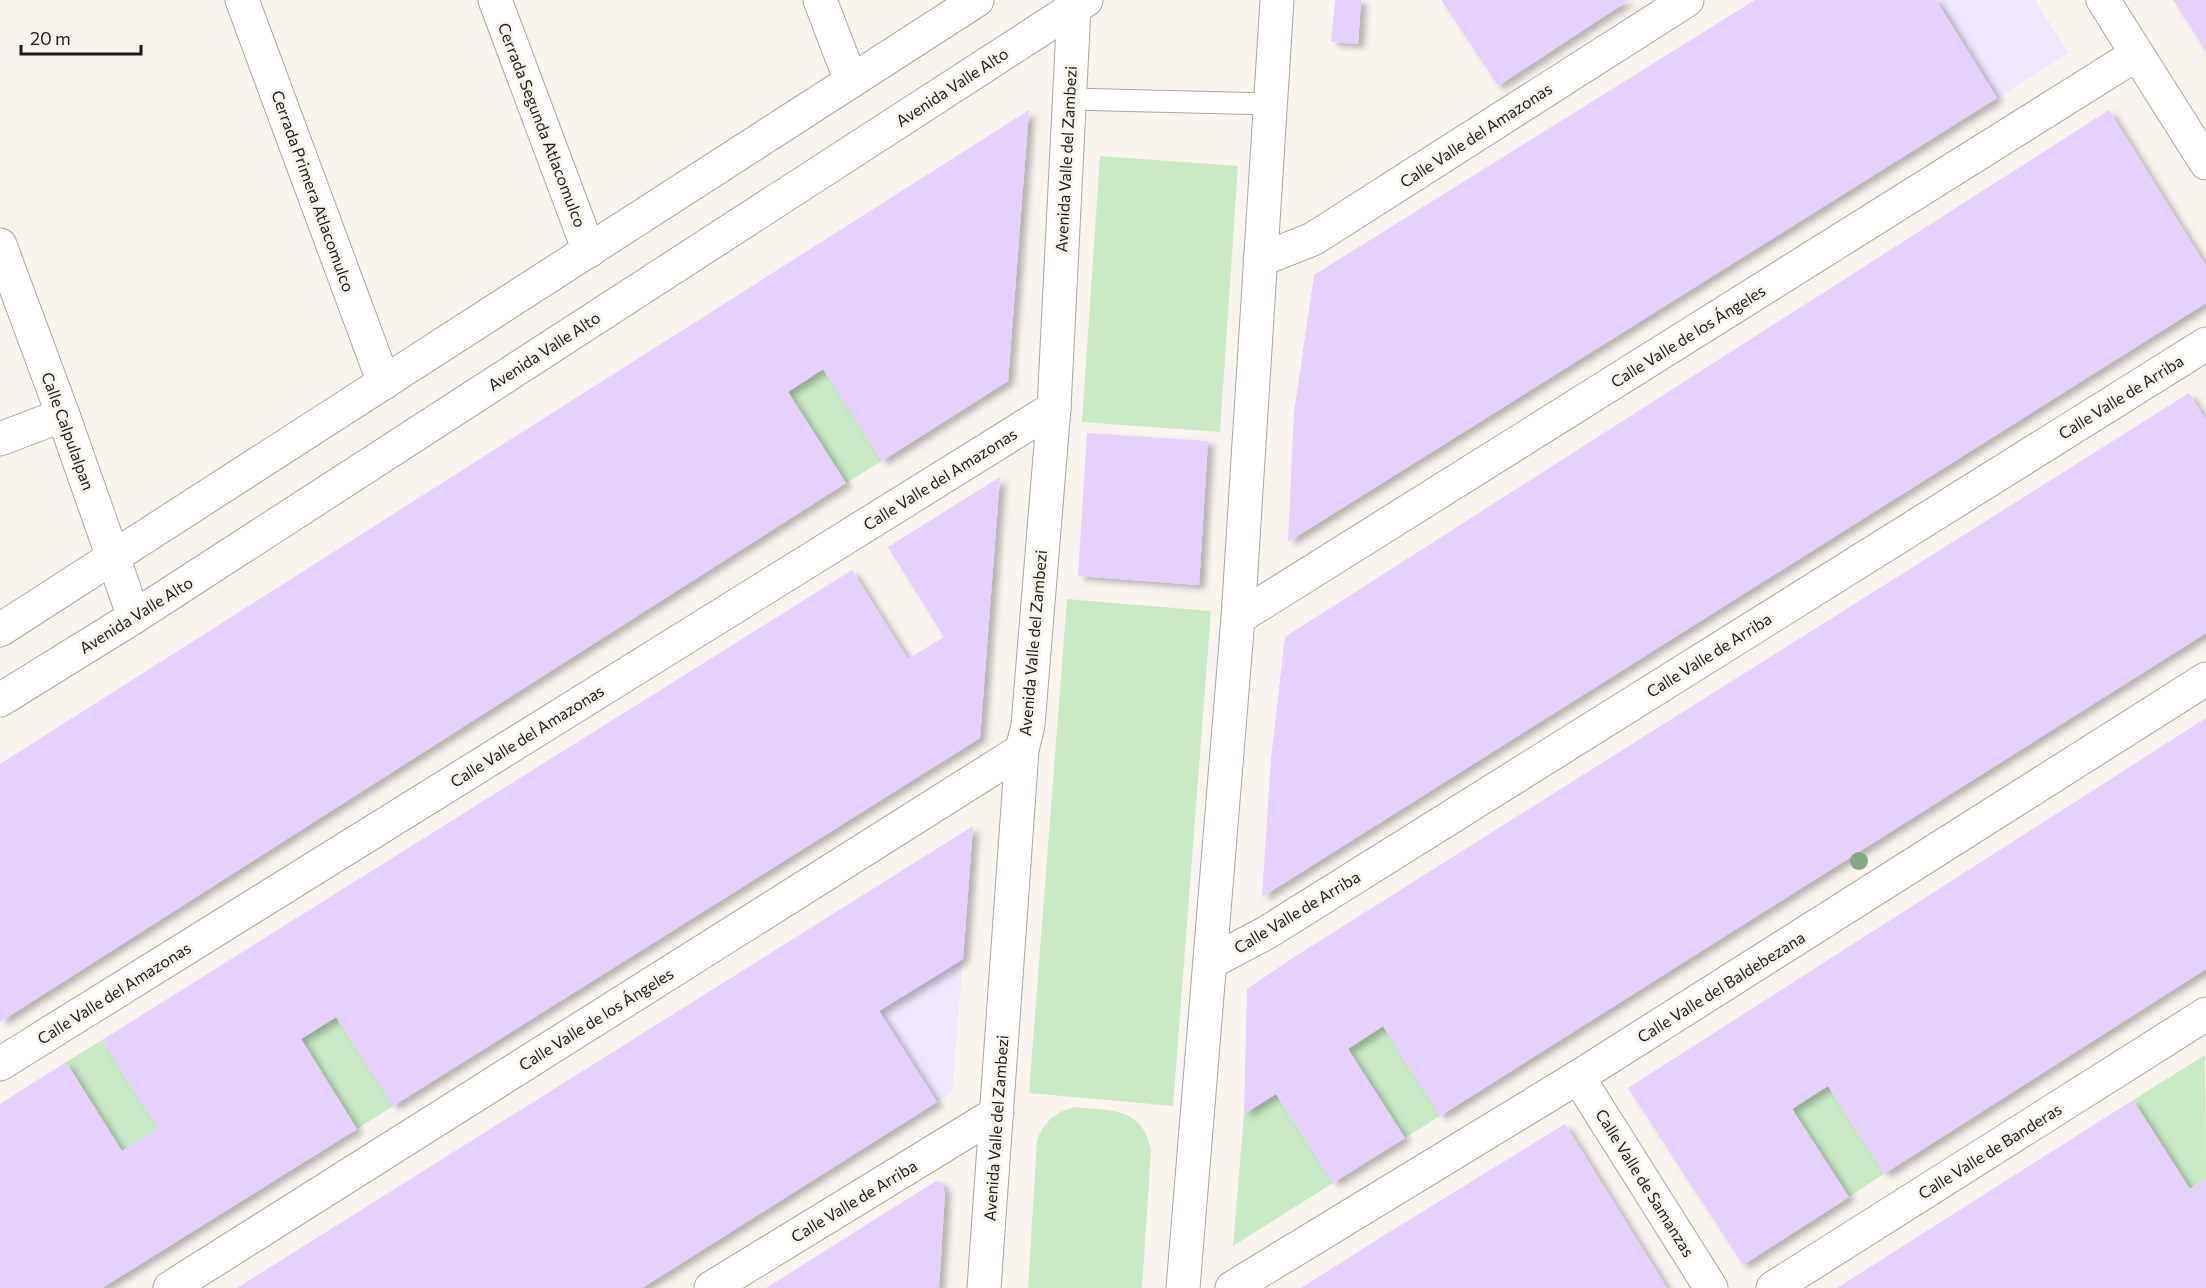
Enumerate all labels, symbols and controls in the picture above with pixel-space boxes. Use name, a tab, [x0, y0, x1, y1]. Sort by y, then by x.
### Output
scale bar	[21, 18, 141, 56]
street label: Cerrada Segunda Atlacomulco	[495, 20, 590, 230]
text: 20 m	[30, 27, 71, 49]
street label: Avenida Valle Alto	[892, 43, 1011, 130]
street label: Avenida Valle del Zambezi	[1051, 65, 1080, 253]
street label: Calle Valle del Amazonas	[1396, 78, 1555, 191]
street label: Cerrada Primera Atlacomulco	[268, 88, 359, 294]
street label: Calle Valle de los Ángeles	[1607, 280, 1769, 391]
street label: Avenida Valle Alto	[484, 307, 603, 394]
street label: Calle Valle de Arriba	[2055, 350, 2187, 443]
street label: Calle Calpulalpan	[38, 369, 99, 492]
street label: Calle Valle del Amazonas	[859, 423, 1020, 534]
street label: Avenida Valle del Zambezi	[1015, 549, 1050, 737]
street label: Avenida Valle Alto	[76, 572, 196, 657]
street label: Calle Valle de Arriba	[1643, 608, 1775, 701]
street label: Calle Valle del Amazonas	[446, 680, 607, 791]
street label: Calle Valle de Arriba	[1230, 866, 1363, 957]
street label: Calle Valle del Baldebezana	[1633, 927, 1808, 1046]
street label: Calle Valle del Amazonas	[33, 937, 194, 1048]
street label: Calle Valle de los Ángeles	[515, 963, 677, 1074]
street label: Avenida Valle del Zambezi	[980, 1034, 1011, 1222]
street label: Calle Valle de Banderas	[1915, 1099, 2065, 1202]
street label: Calle Valle de Samanzas	[1592, 1105, 1699, 1260]
street label: Calle Valle de Arriba	[787, 1155, 920, 1246]

